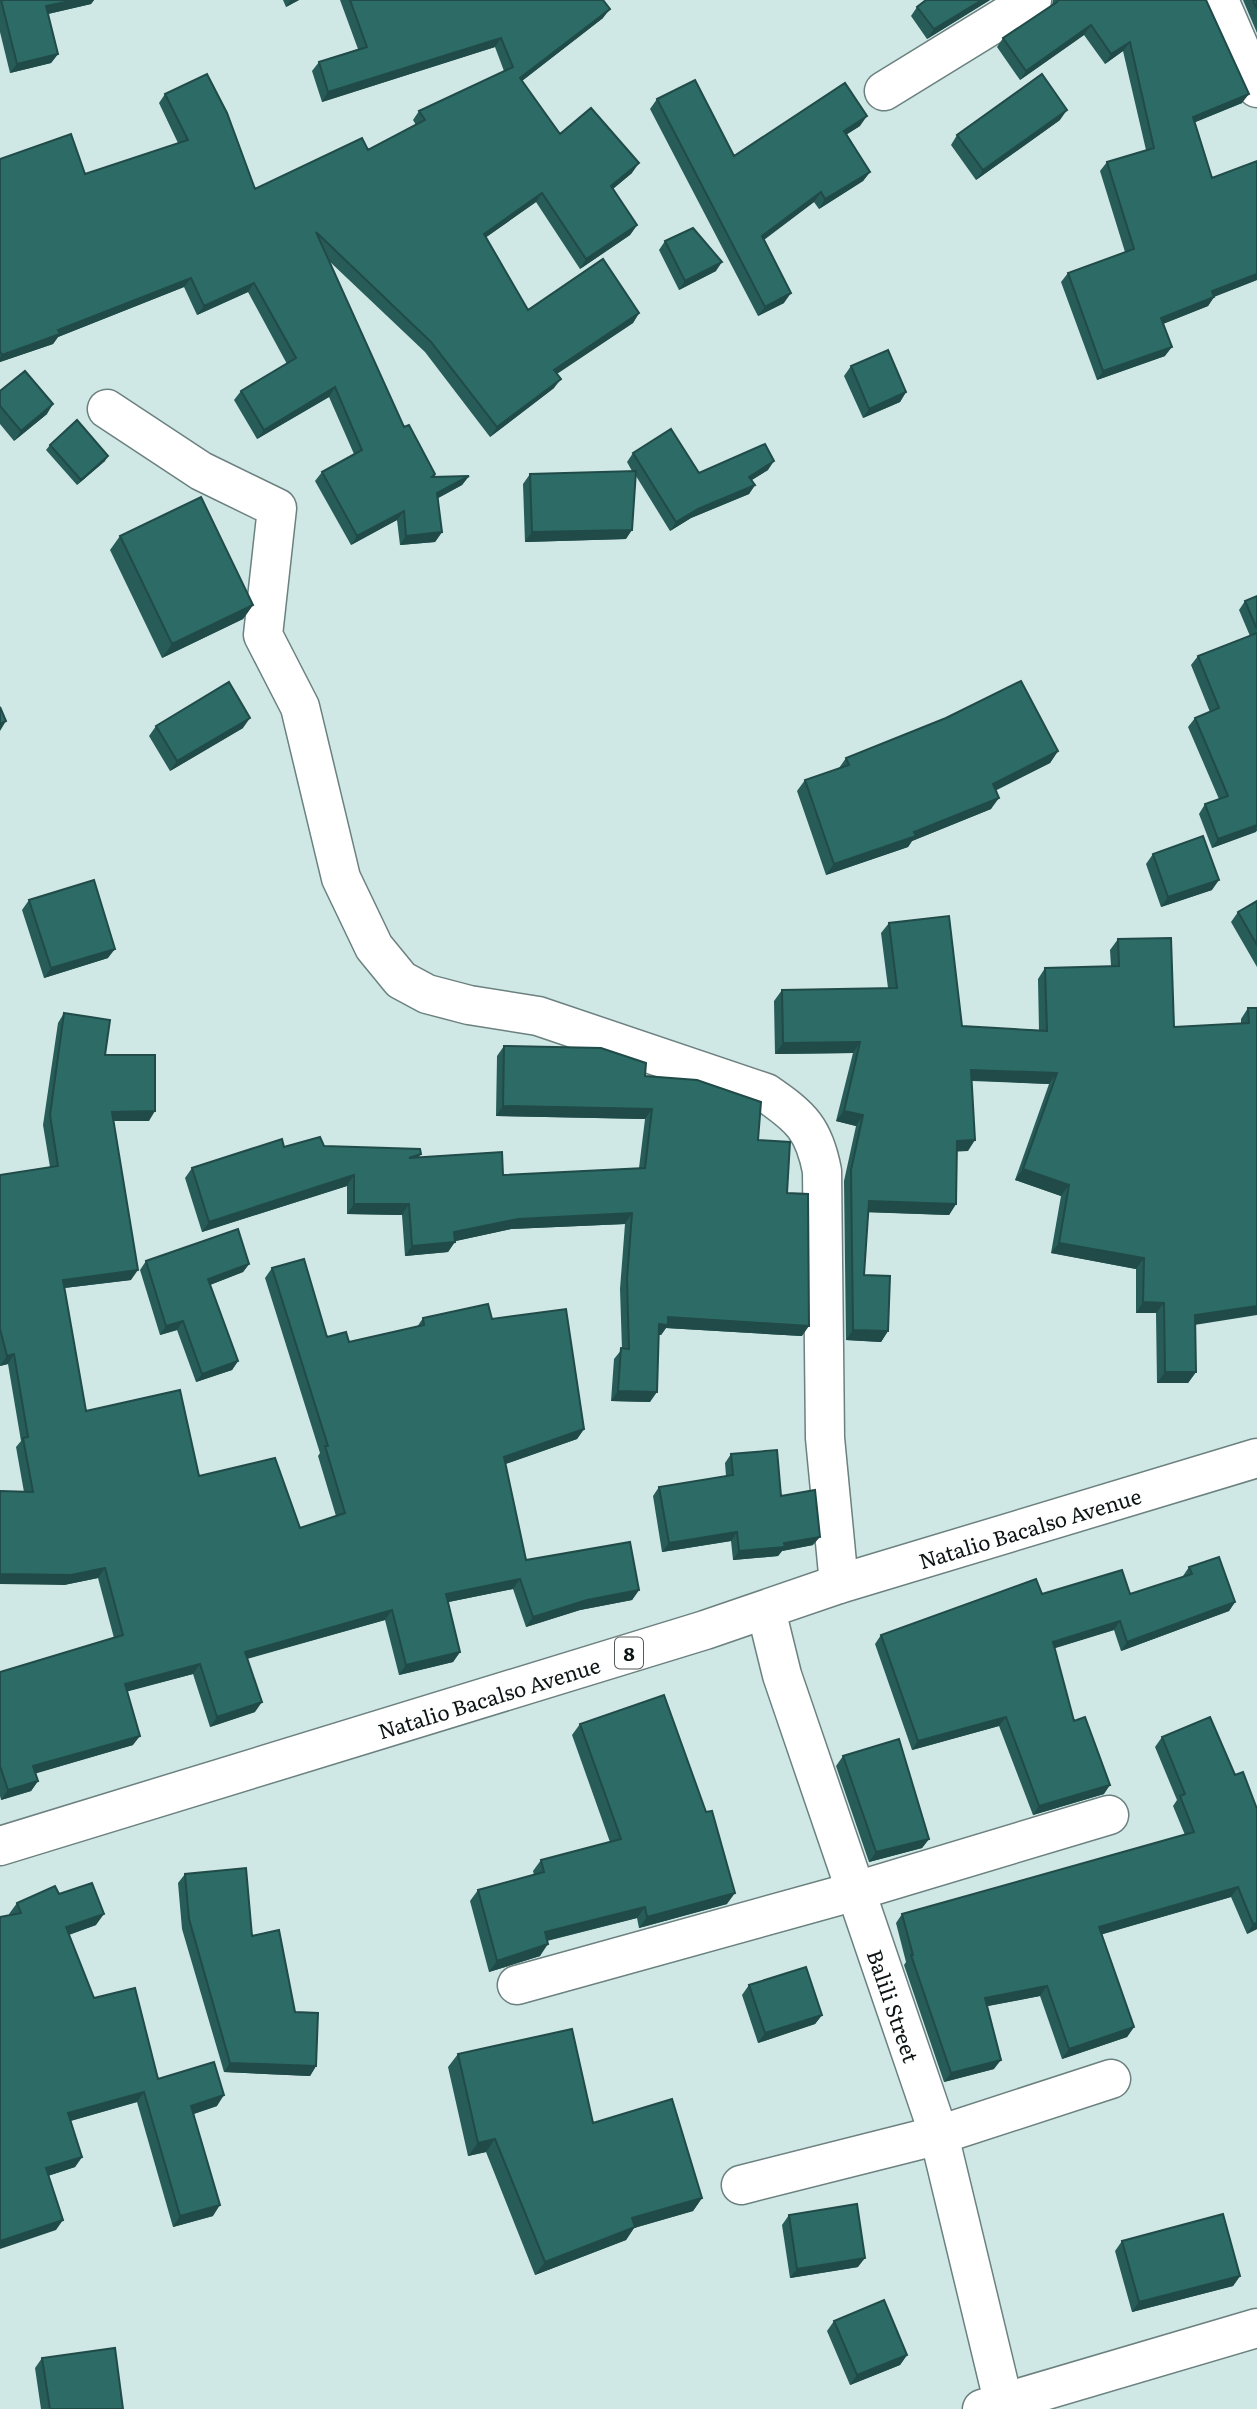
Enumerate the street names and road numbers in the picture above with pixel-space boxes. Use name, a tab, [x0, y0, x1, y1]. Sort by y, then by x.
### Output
street label: Natalio Bacalso Avenue	[914, 1478, 1145, 1575]
road number: 8	[615, 1638, 643, 1668]
street label: Natalio Bacalso Avenue	[374, 1648, 604, 1745]
street label: Balili Street	[861, 1945, 929, 2067]

